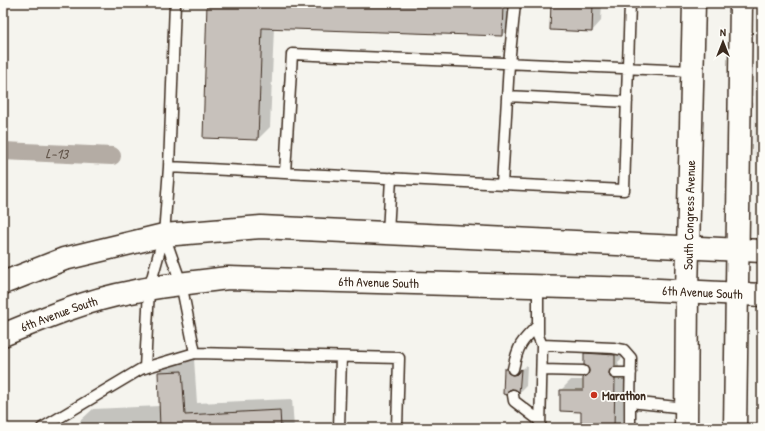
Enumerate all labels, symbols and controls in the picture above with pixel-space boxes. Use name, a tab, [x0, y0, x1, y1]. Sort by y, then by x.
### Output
north arrow	[703, 22, 743, 62]
text: N	[720, 25, 726, 39]
water label: L-13	[45, 143, 70, 163]
street label: South Congress Avenue	[679, 160, 699, 270]
street label: 6th Avenue South	[338, 272, 420, 292]
street label: 6th Avenue South	[662, 281, 744, 303]
street label: 6th Avenue South	[18, 291, 100, 336]
place label: Marathon	[602, 386, 646, 404]
marker: Marathon	[589, 390, 599, 400]

